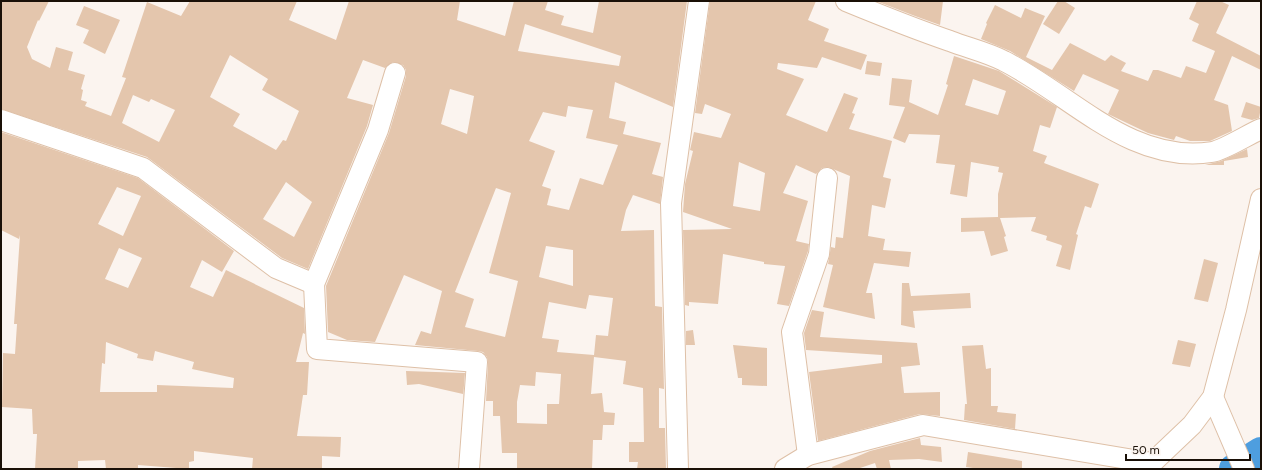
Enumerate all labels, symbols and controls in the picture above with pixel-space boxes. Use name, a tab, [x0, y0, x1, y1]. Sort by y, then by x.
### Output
scale bar	[1126, 436, 1250, 462]
text: 50 m	[1132, 443, 1160, 457]

